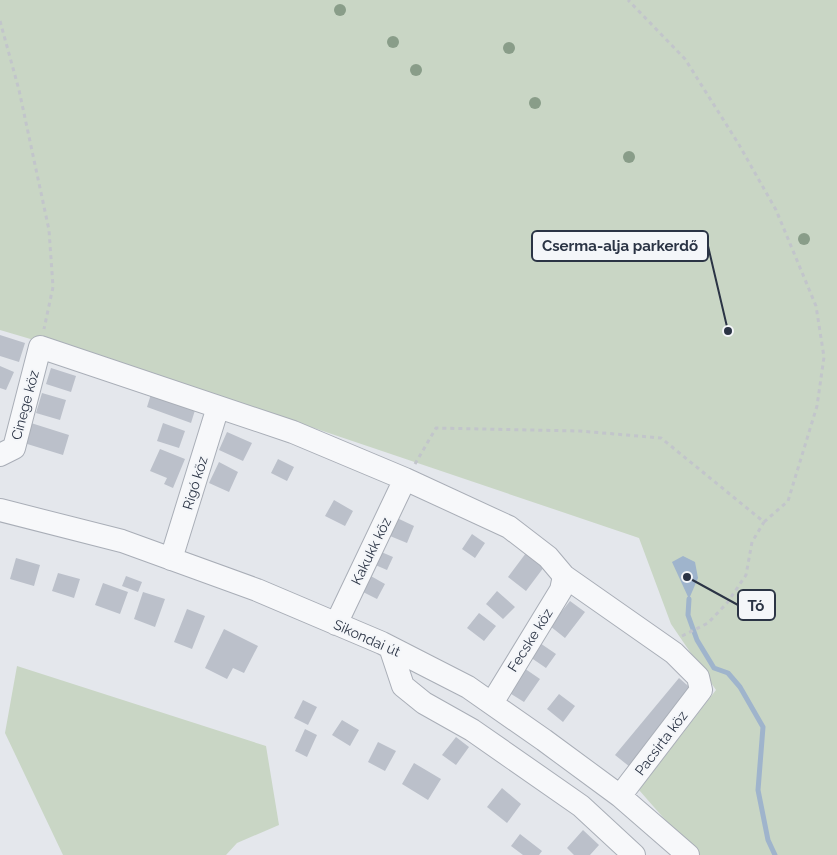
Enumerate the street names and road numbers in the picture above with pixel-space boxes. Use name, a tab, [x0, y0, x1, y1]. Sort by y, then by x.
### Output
street label: Cinege köz	[8, 368, 42, 442]
street label: Rigó köz	[179, 454, 211, 512]
street label: Kakukk köz	[348, 515, 394, 587]
street label: Fecske köz	[504, 605, 556, 675]
street label: Sikondai út	[331, 616, 403, 660]
street label: Pacsirta köz	[632, 707, 691, 778]

